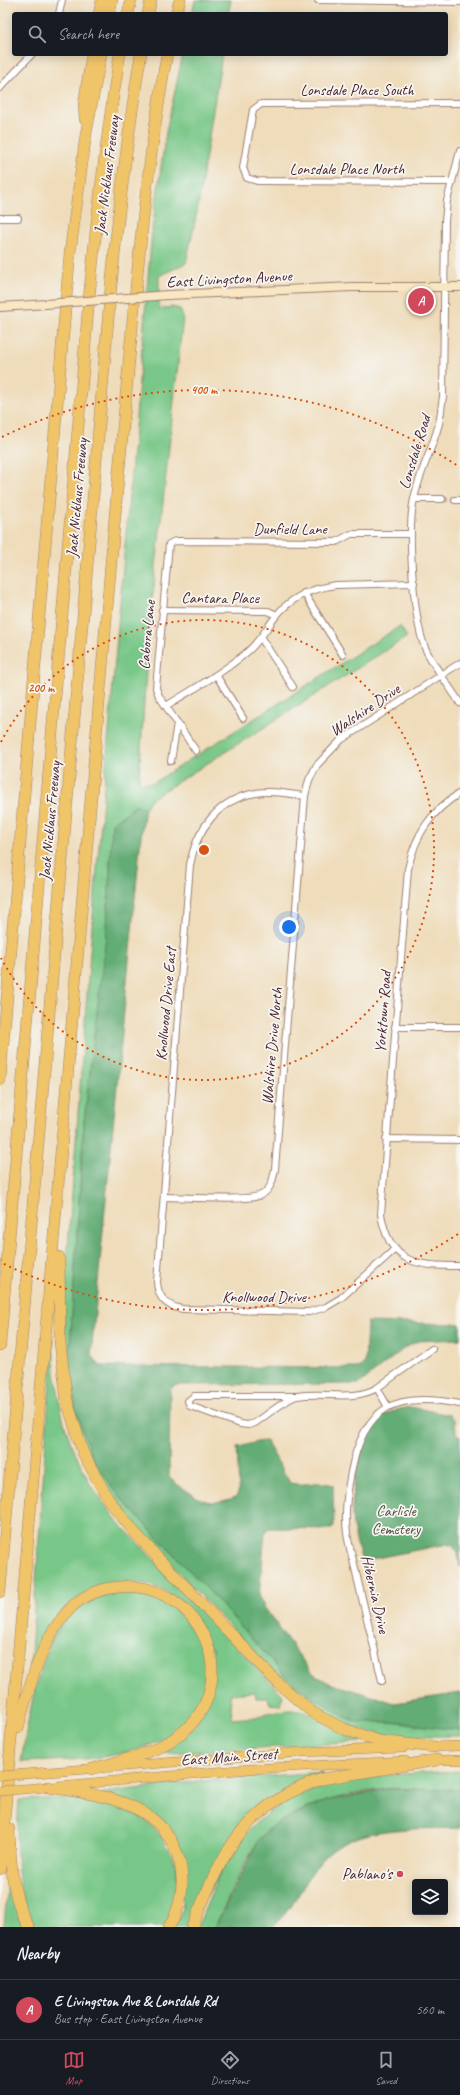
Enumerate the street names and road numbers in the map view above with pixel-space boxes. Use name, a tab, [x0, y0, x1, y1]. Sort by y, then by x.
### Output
street label: Lonsdale Place South	[300, 80, 415, 100]
street label: Jack Nicklaus Freeway	[90, 113, 124, 237]
street label: Lonsdale Place North	[290, 159, 405, 179]
street label: East Livingston Avenue	[166, 266, 294, 292]
street label: Lonsdale Road	[394, 410, 437, 491]
street label: Jack Nicklaus Freeway	[62, 436, 92, 559]
street label: Dunfield Lane	[253, 519, 329, 539]
street label: Cantara Place	[181, 588, 261, 608]
street label: Cabora Lane	[134, 598, 160, 671]
street label: Walshire Drive	[326, 678, 405, 741]
street label: Jack Nicklaus Freeway	[35, 759, 65, 882]
street label: Knollwood Drive East	[151, 944, 181, 1061]
street label: Yorktown Road	[370, 968, 396, 1054]
street label: Walshire Drive North	[257, 986, 287, 1105]
street label: Knollwood Drive	[222, 1287, 308, 1307]
street label: Hibernia Drive	[356, 1553, 394, 1637]
street label: East Main Street	[180, 1743, 281, 1770]

